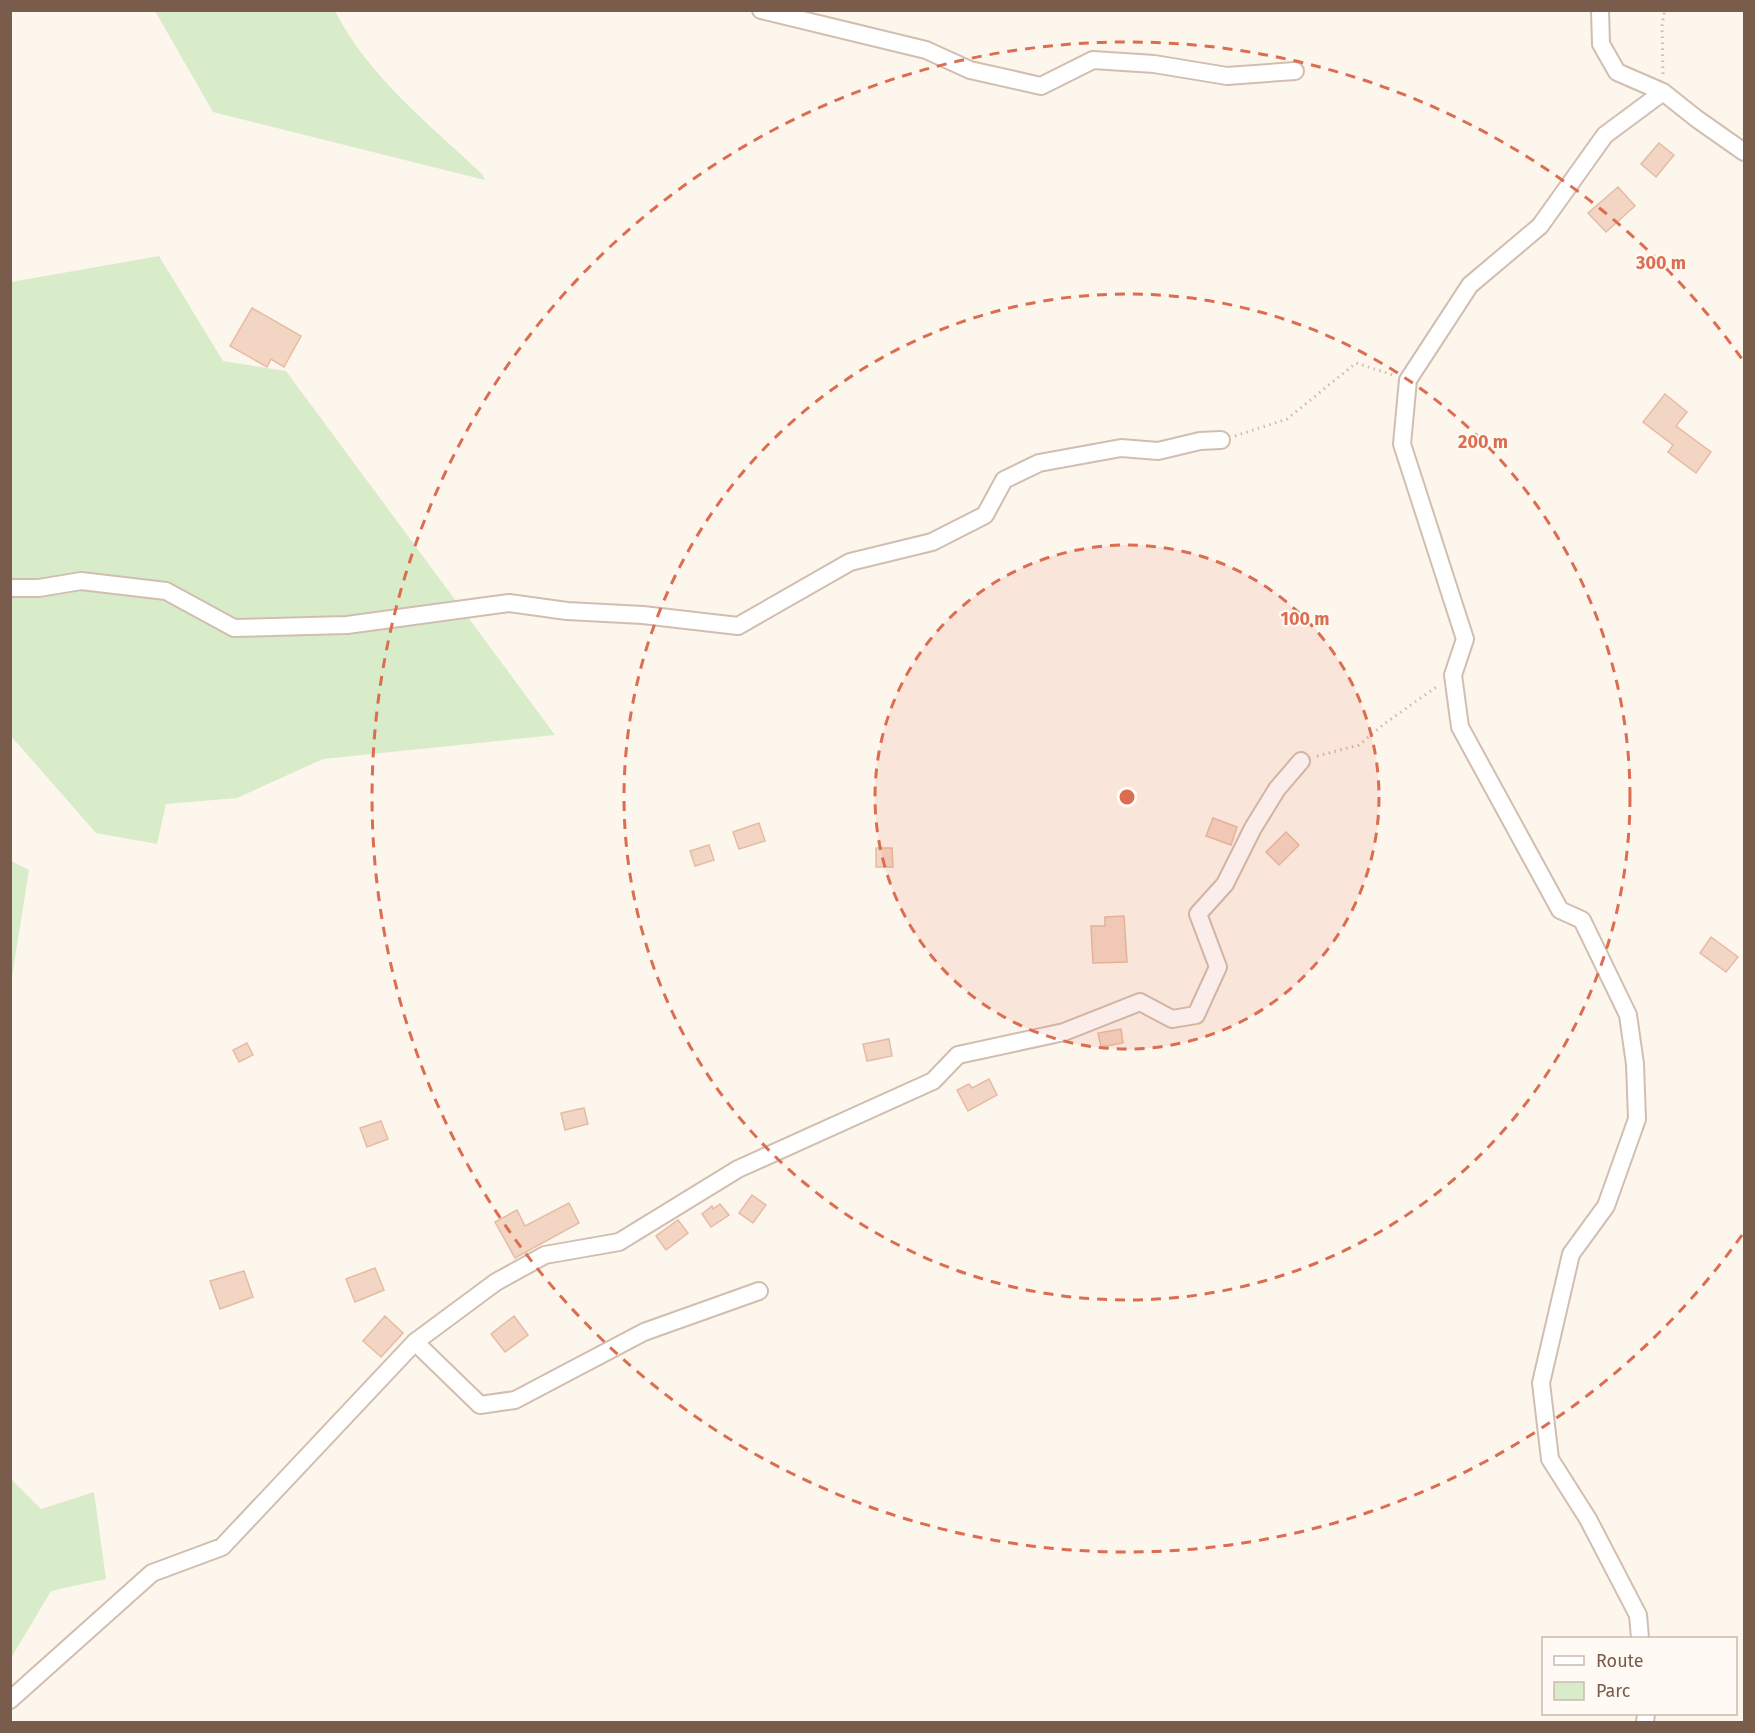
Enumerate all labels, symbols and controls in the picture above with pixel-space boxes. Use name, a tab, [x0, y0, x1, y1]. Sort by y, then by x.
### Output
text: 300 m	[1635, 252, 1686, 274]
text: 200 m	[1458, 431, 1508, 453]
text: 100 m	[1281, 608, 1329, 630]
centre of rings	[1117, 787, 1137, 807]
legend	[1542, 1637, 1737, 1715]
text: Route	[1596, 1650, 1644, 1672]
text: Parc	[1596, 1680, 1631, 1702]

